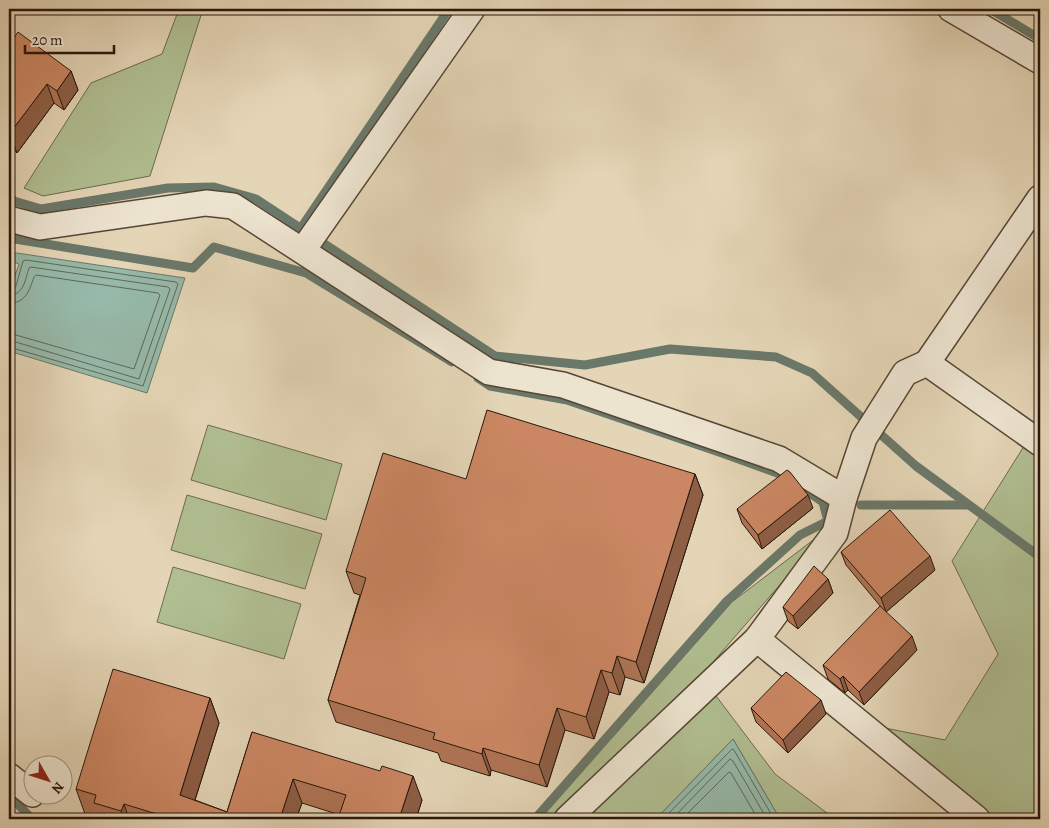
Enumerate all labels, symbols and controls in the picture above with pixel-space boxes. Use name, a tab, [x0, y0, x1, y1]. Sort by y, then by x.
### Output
scale bar	[25, 22, 114, 54]
text: 20 m	[32, 30, 63, 50]
north arrow	[22, 756, 72, 806]
text: N	[47, 778, 68, 798]

